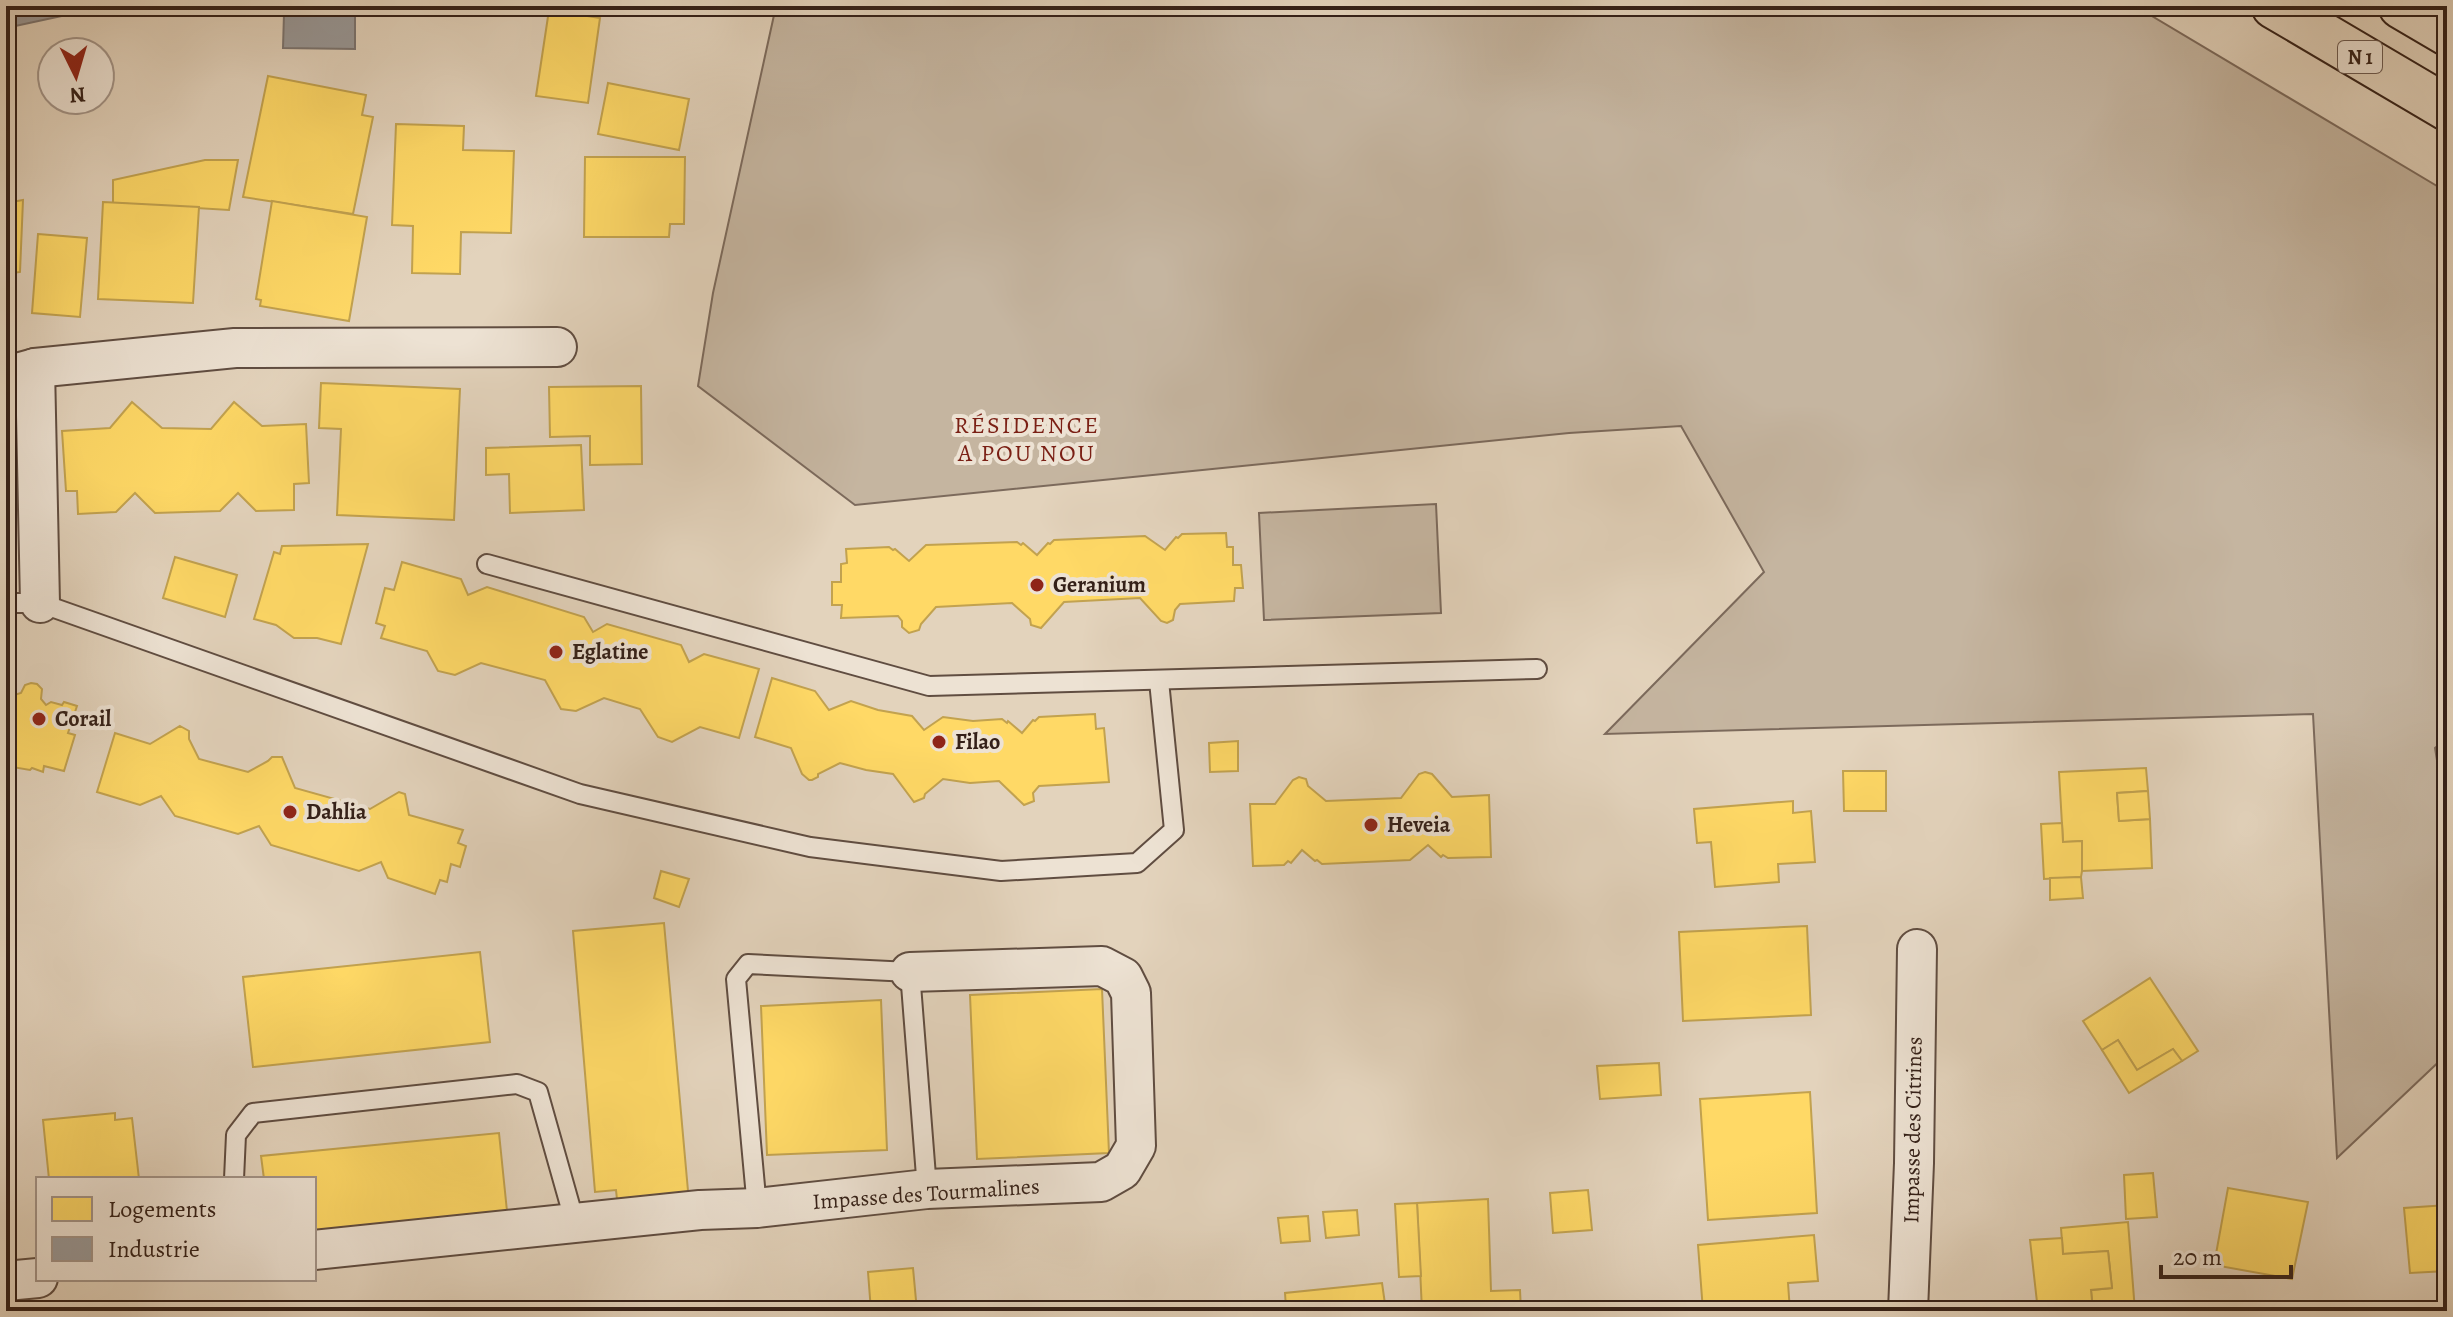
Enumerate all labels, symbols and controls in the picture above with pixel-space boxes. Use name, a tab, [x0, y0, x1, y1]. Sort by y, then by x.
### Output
north arrow	[36, 36, 116, 116]
road number: N 1	[2338, 41, 2382, 73]
text: N	[68, 79, 87, 111]
district label: RÉSIDENCE A POU NOU	[954, 409, 1100, 469]
place label: Geranium	[1053, 570, 1146, 600]
marker: Geranium	[1028, 576, 1046, 594]
place label: Eglatine	[572, 637, 648, 667]
marker: Eglatine	[547, 643, 565, 661]
place label: Corail	[55, 704, 111, 734]
marker: Corail	[30, 710, 48, 728]
place label: Filao	[955, 727, 1000, 757]
marker: Filao	[930, 733, 948, 751]
place label: Dahlia	[306, 797, 367, 827]
marker: Dahlia	[281, 803, 299, 821]
place label: Heveia	[1387, 810, 1451, 840]
marker: Heveia	[1362, 816, 1380, 834]
street label: Impasse des Citrines	[1896, 1036, 1930, 1224]
street label: Impasse des Tourmalines	[811, 1171, 1041, 1217]
legend	[36, 1177, 316, 1281]
text: Logements	[108, 1193, 216, 1225]
scale bar	[2161, 1229, 2291, 1279]
text: Industrie	[108, 1233, 200, 1265]
text: 20 m	[2173, 1241, 2222, 1273]

